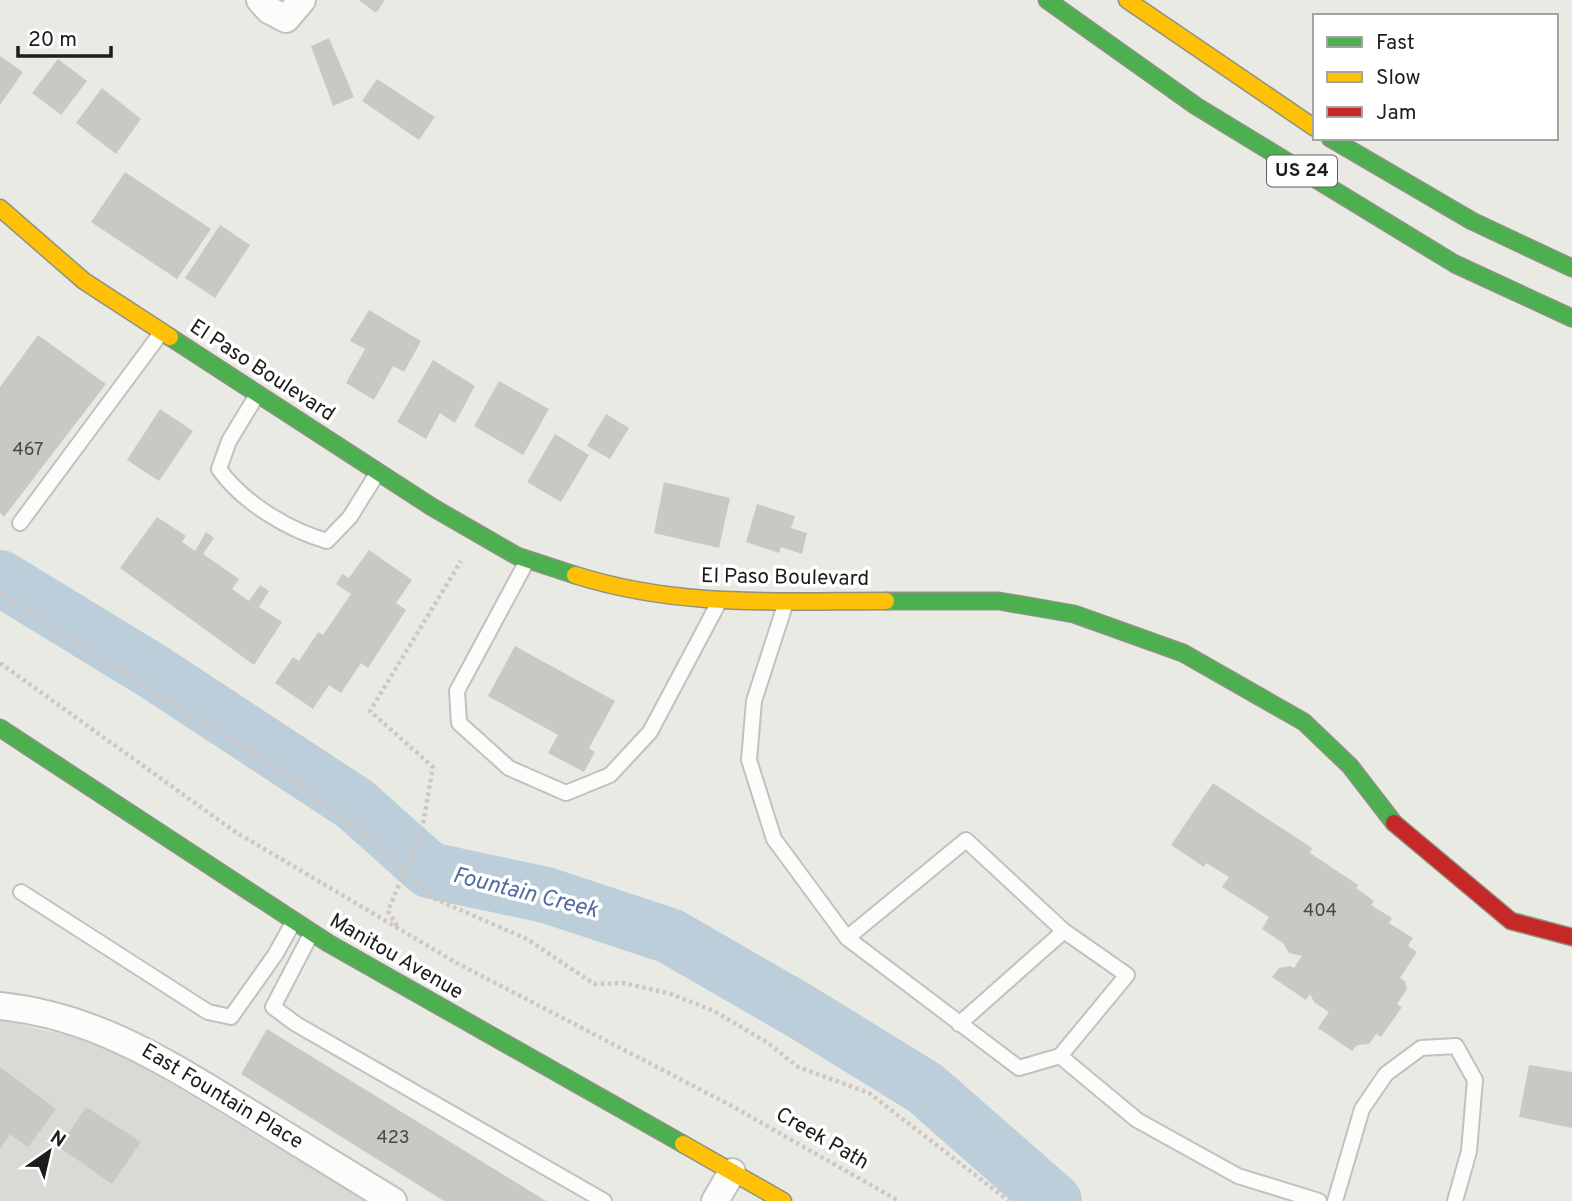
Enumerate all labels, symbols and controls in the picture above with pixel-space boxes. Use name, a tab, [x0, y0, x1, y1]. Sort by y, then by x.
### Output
scale bar	[18, 14, 110, 58]
legend	[1313, 14, 1558, 140]
text: 20 m	[28, 27, 77, 54]
text: Fast	[1376, 30, 1415, 57]
text: Slow	[1376, 65, 1421, 92]
text: Jam	[1376, 100, 1417, 127]
road number: US 24	[1267, 155, 1337, 186]
street label: El Paso Boulevard	[184, 314, 340, 428]
house number: 467	[13, 439, 43, 462]
street label: El Paso Boulevard	[701, 563, 869, 593]
water label: Fountain Creek	[449, 862, 601, 926]
house number: 404	[1303, 900, 1337, 923]
street label: Manitou Avenue	[324, 908, 468, 1006]
street label: East Fountain Place	[136, 1038, 308, 1156]
street label: Creek Path	[771, 1102, 873, 1176]
north arrow	[14, 1117, 84, 1187]
text: N	[45, 1126, 70, 1153]
house number: 423	[376, 1127, 410, 1150]

